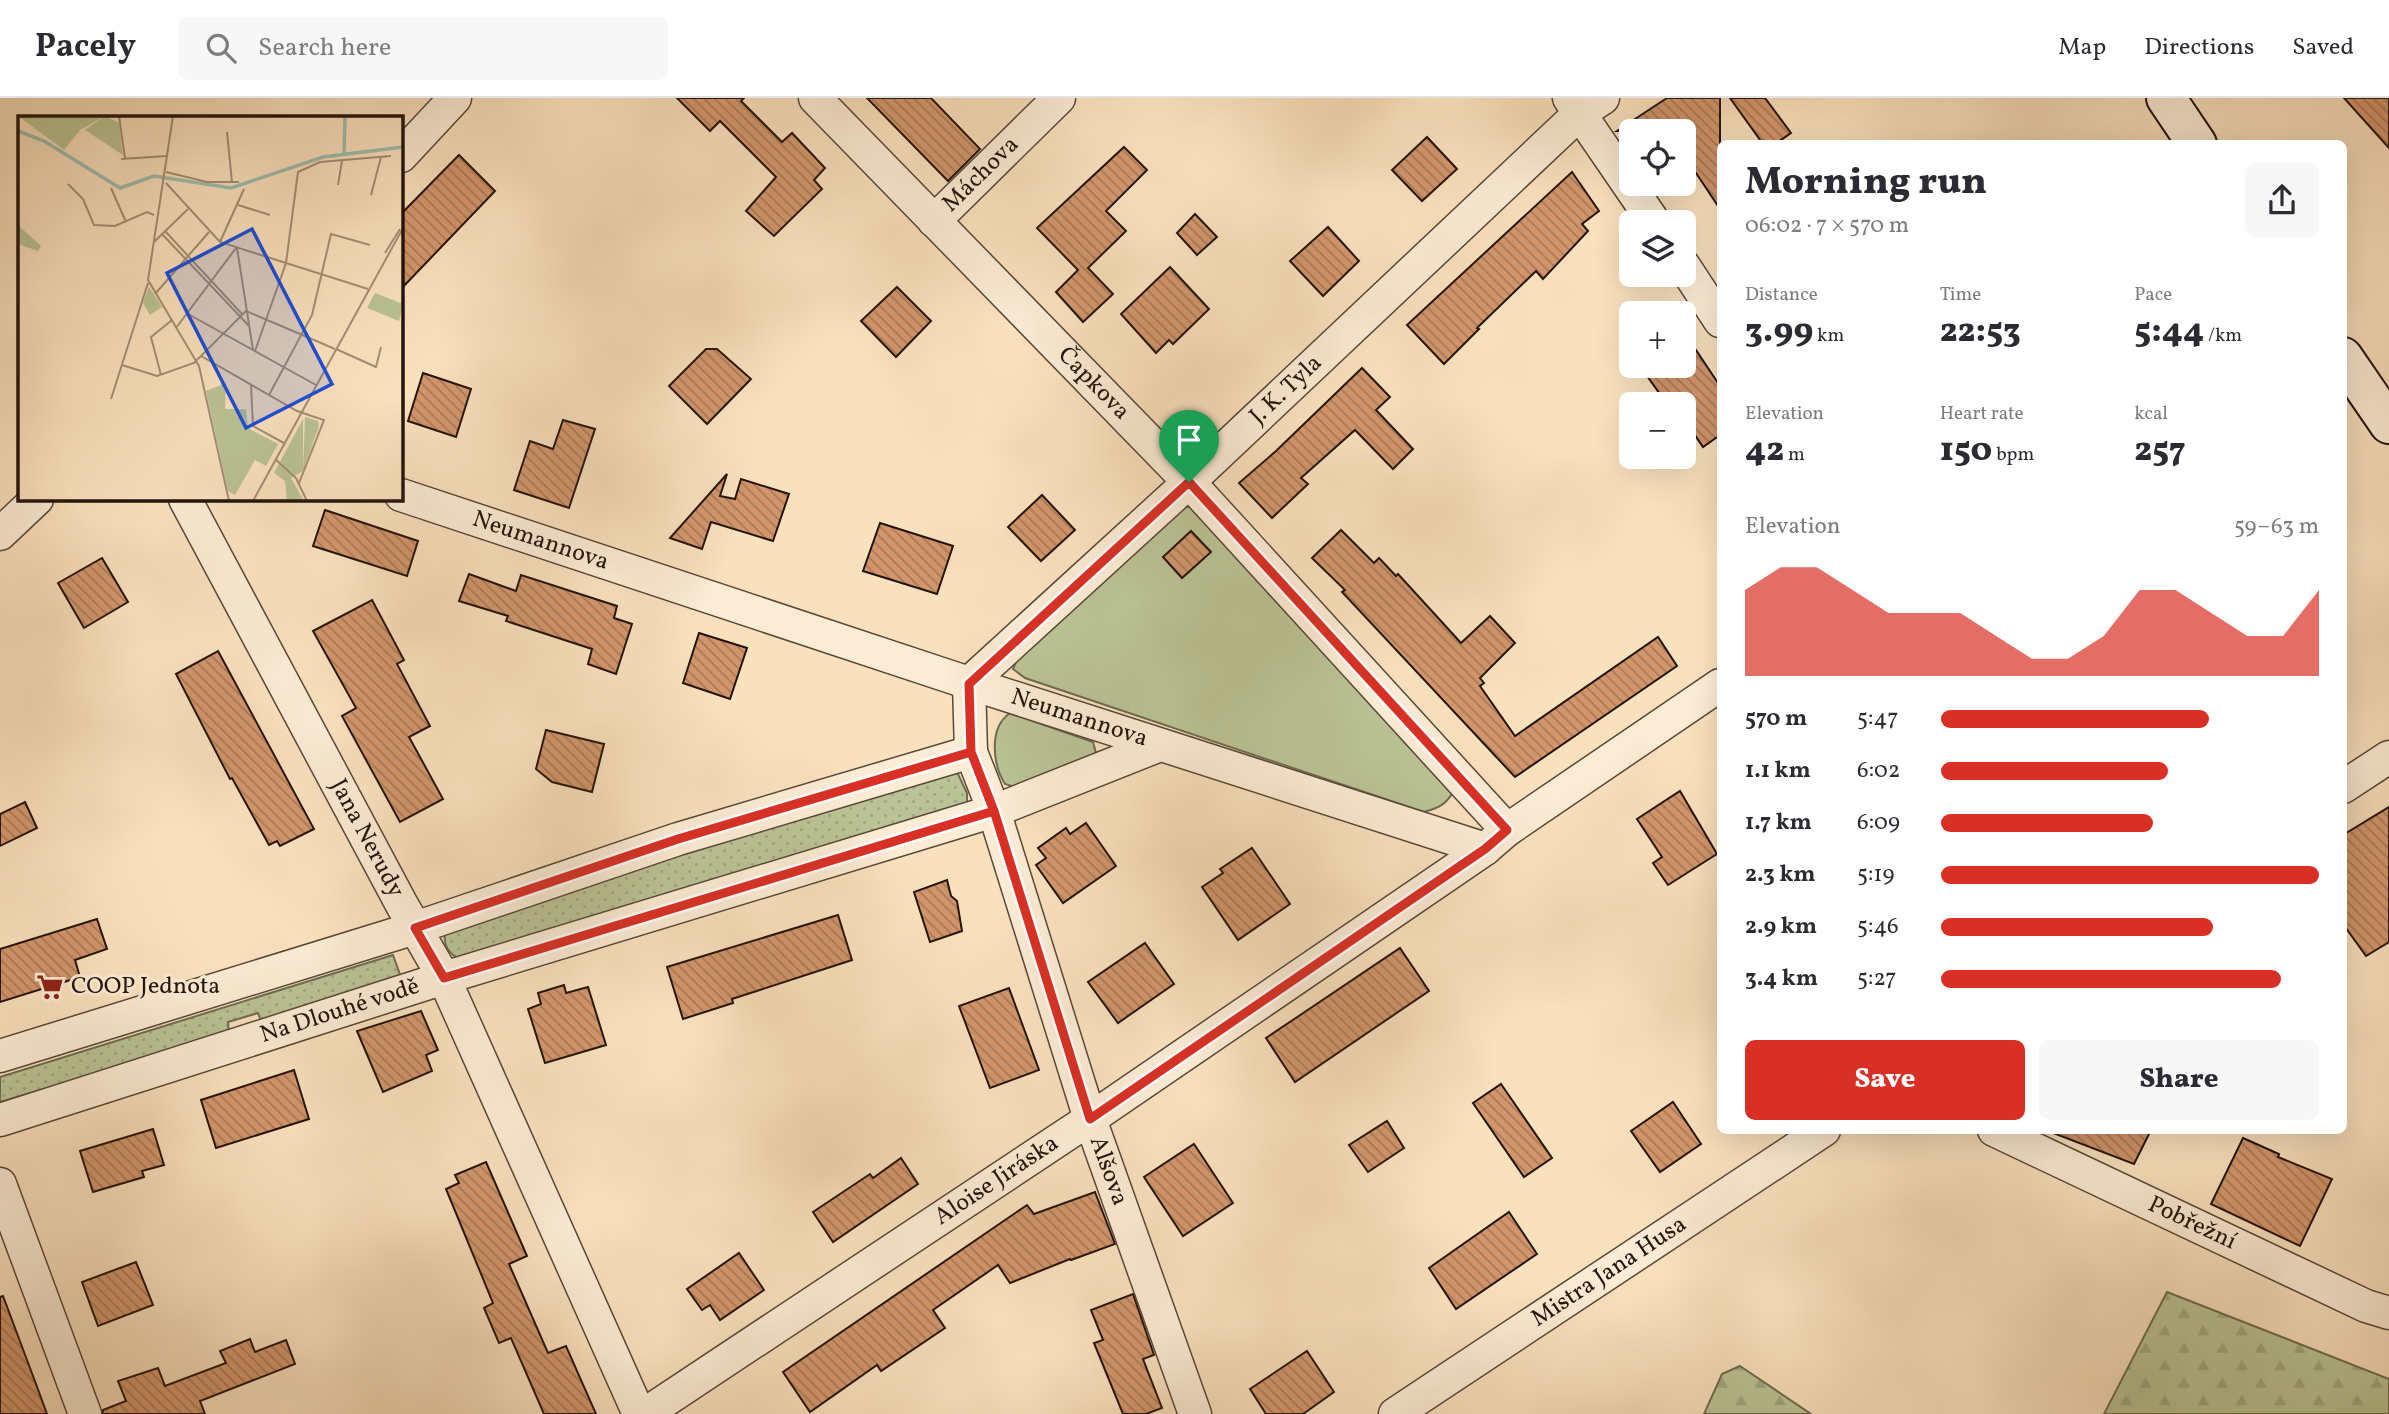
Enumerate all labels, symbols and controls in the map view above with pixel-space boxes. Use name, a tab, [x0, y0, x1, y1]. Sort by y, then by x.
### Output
search box	[178, 17, 668, 80]
text: Pacely	[35, 25, 136, 71]
icon: search	[202, 29, 240, 67]
text: Search here	[258, 30, 391, 66]
text: Map	[2058, 31, 2106, 65]
text: Directions	[2144, 31, 2254, 65]
text: Saved	[2292, 31, 2354, 65]
inset map	[18, 116, 402, 500]
map controls	[1619, 119, 1696, 469]
button: locate	[1619, 119, 1696, 196]
street label: Máchova	[935, 129, 1027, 220]
text: Morning run	[1745, 157, 1987, 210]
button: share	[2245, 163, 2319, 237]
button: layers	[1619, 210, 1696, 287]
text: 06:02 · 7 × 570 m	[1745, 210, 1909, 242]
text: Distance	[1745, 282, 1818, 308]
text: Time	[1940, 282, 1981, 308]
text: Pace	[2134, 282, 2172, 308]
button: +	[1619, 301, 1696, 378]
text: 3.99	[1745, 308, 1813, 356]
text: 22:53	[1940, 308, 2021, 356]
text: 5:44	[2134, 308, 2204, 356]
text: km	[1813, 323, 1844, 349]
text: /km	[2204, 323, 2242, 349]
street label: Čapkova	[1049, 339, 1137, 428]
street label: J. K. Tyla	[1242, 347, 1330, 433]
button: −	[1619, 392, 1696, 469]
text: Elevation	[1745, 401, 1824, 427]
text: Heart rate	[1940, 401, 2024, 427]
text: kcal	[2134, 401, 2168, 427]
pin	[1159, 410, 1219, 482]
icon: arrive	[1170, 421, 1208, 459]
text: 42	[1745, 427, 1784, 475]
text: 150	[1940, 427, 1992, 475]
text: 257	[2134, 427, 2186, 475]
text: m	[1784, 442, 1805, 468]
text: bpm	[1992, 442, 2034, 468]
street label: Neumannova	[468, 503, 613, 580]
text: Elevation	[1745, 511, 1841, 543]
text: 59–63 m	[2234, 511, 2319, 543]
street label: Neumannova	[1006, 681, 1152, 756]
text: 570 m	[1745, 703, 1807, 735]
text: 5:47	[1857, 703, 1898, 735]
text: 1.1 km	[1745, 755, 1811, 787]
text: 6:02	[1857, 755, 1900, 787]
street label: Jana Nerudy	[321, 773, 412, 904]
text: 1.7 km	[1745, 807, 1812, 839]
text: 6:09	[1857, 807, 1900, 839]
text: 2.3 km	[1745, 859, 1816, 891]
text: 5:19	[1857, 859, 1894, 891]
text: 2.9 km	[1745, 911, 1817, 943]
text: 5:46	[1857, 911, 1899, 943]
text: 3.4 km	[1745, 963, 1818, 995]
text: 5:27	[1857, 963, 1896, 995]
place label: COOP Jednota	[71, 970, 220, 1004]
street label: Na Dlouhé vodě	[256, 970, 424, 1053]
supermarket icon: COOP Jednota	[35, 972, 65, 1002]
button: Save	[1745, 1040, 2025, 1120]
button: Share	[2039, 1040, 2319, 1120]
street label: Aloise Jiráska	[928, 1127, 1066, 1235]
street label: Alšova	[1080, 1132, 1136, 1210]
street label: Pobřežní	[2142, 1188, 2242, 1259]
street label: Mistra Jana Husa	[1525, 1208, 1694, 1336]

